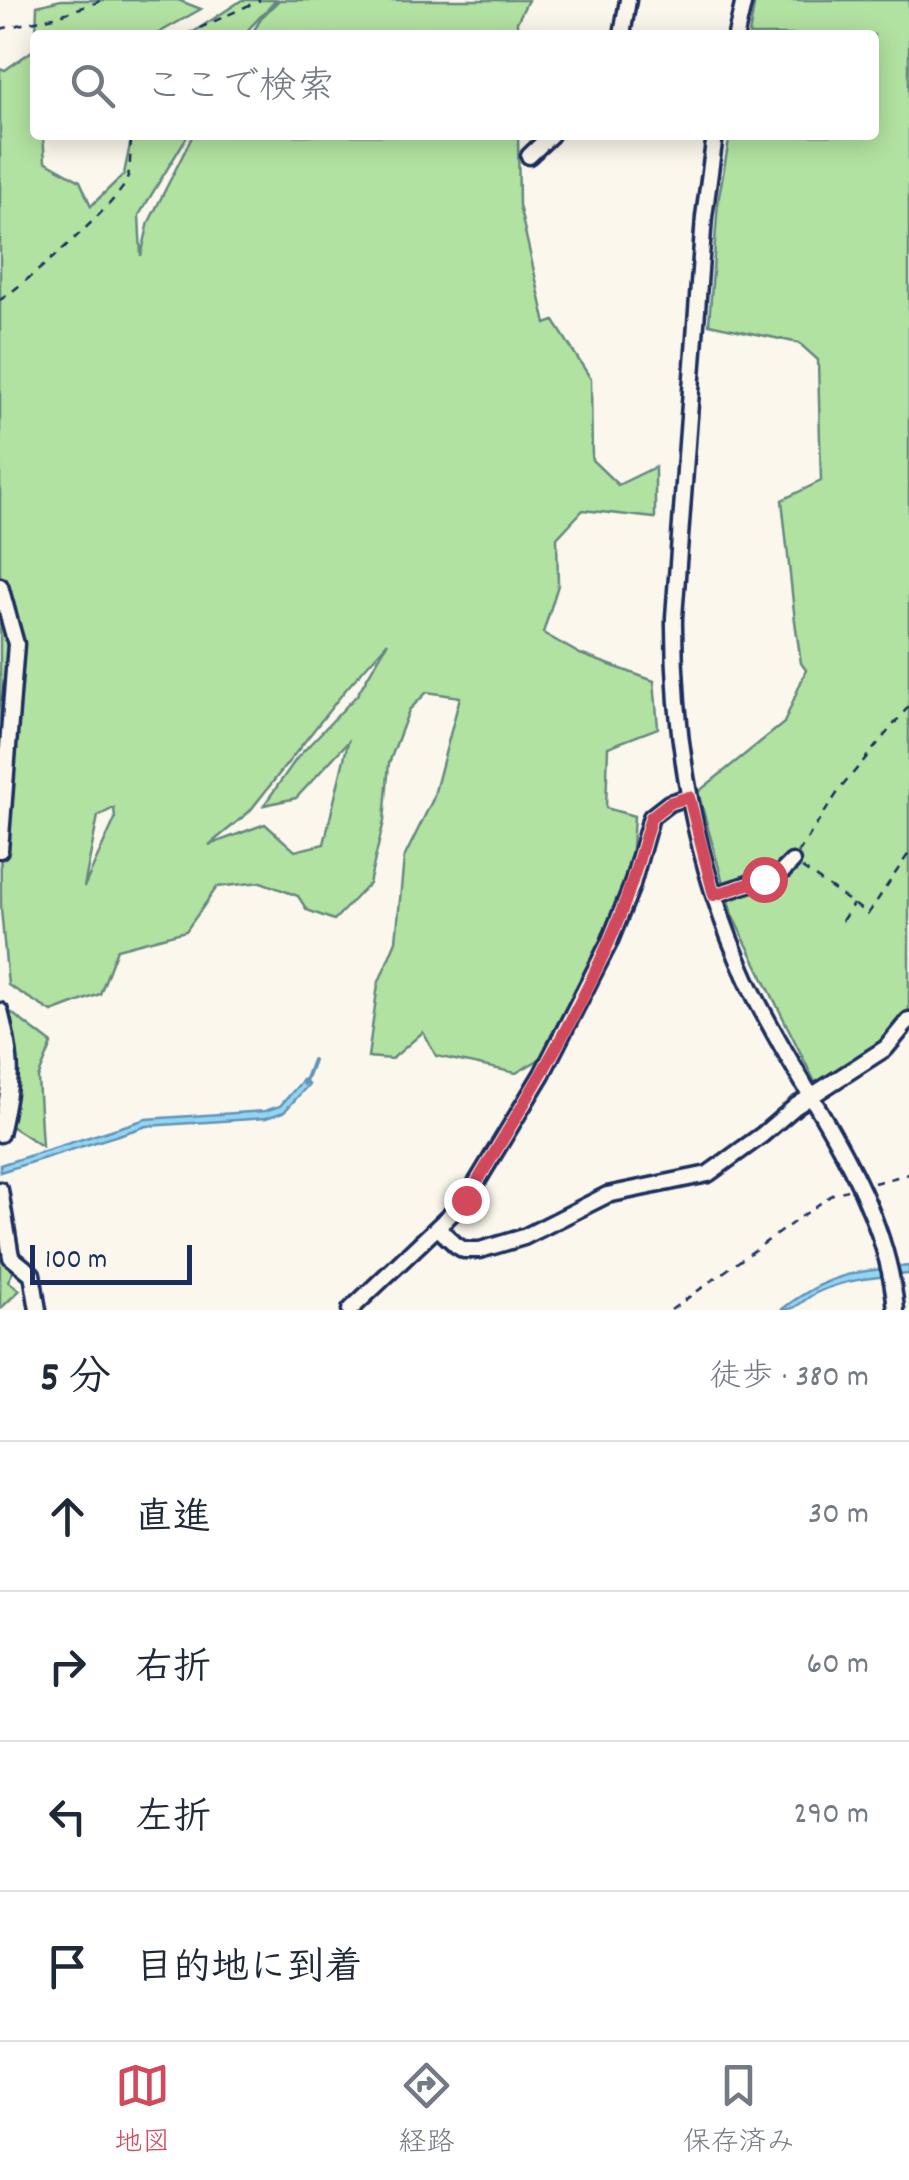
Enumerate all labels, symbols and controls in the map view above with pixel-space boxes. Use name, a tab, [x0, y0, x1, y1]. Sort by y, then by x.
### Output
search box	[30, 30, 879, 140]
icon: search	[65, 58, 120, 113]
text: ここで検索	[145, 62, 335, 117]
route start	[742, 857, 788, 903]
route end	[444, 1178, 490, 1224]
scale bar	[30, 1240, 192, 1284]
text: 100 m	[45, 1242, 107, 1282]
text: 5 分	[40, 1351, 111, 1411]
text: 徒歩 · 380 m	[709, 1356, 869, 1402]
icon: ahead	[40, 1489, 95, 1544]
text: 直進	[135, 1493, 211, 1548]
text: 30 m	[808, 1493, 869, 1539]
icon: right	[40, 1639, 95, 1694]
text: 右折	[135, 1643, 211, 1698]
text: 60 m	[807, 1643, 869, 1689]
icon: left	[40, 1789, 95, 1844]
text: 左折	[135, 1793, 211, 1848]
text: 290 m	[794, 1793, 869, 1839]
icon: arrive	[40, 1939, 95, 1994]
text: 目的地に到着	[135, 1943, 363, 1998]
tab: 地図	[114, 2058, 170, 2165]
tab: 経路	[398, 2058, 455, 2165]
tab: 保存済み	[683, 2058, 795, 2165]

